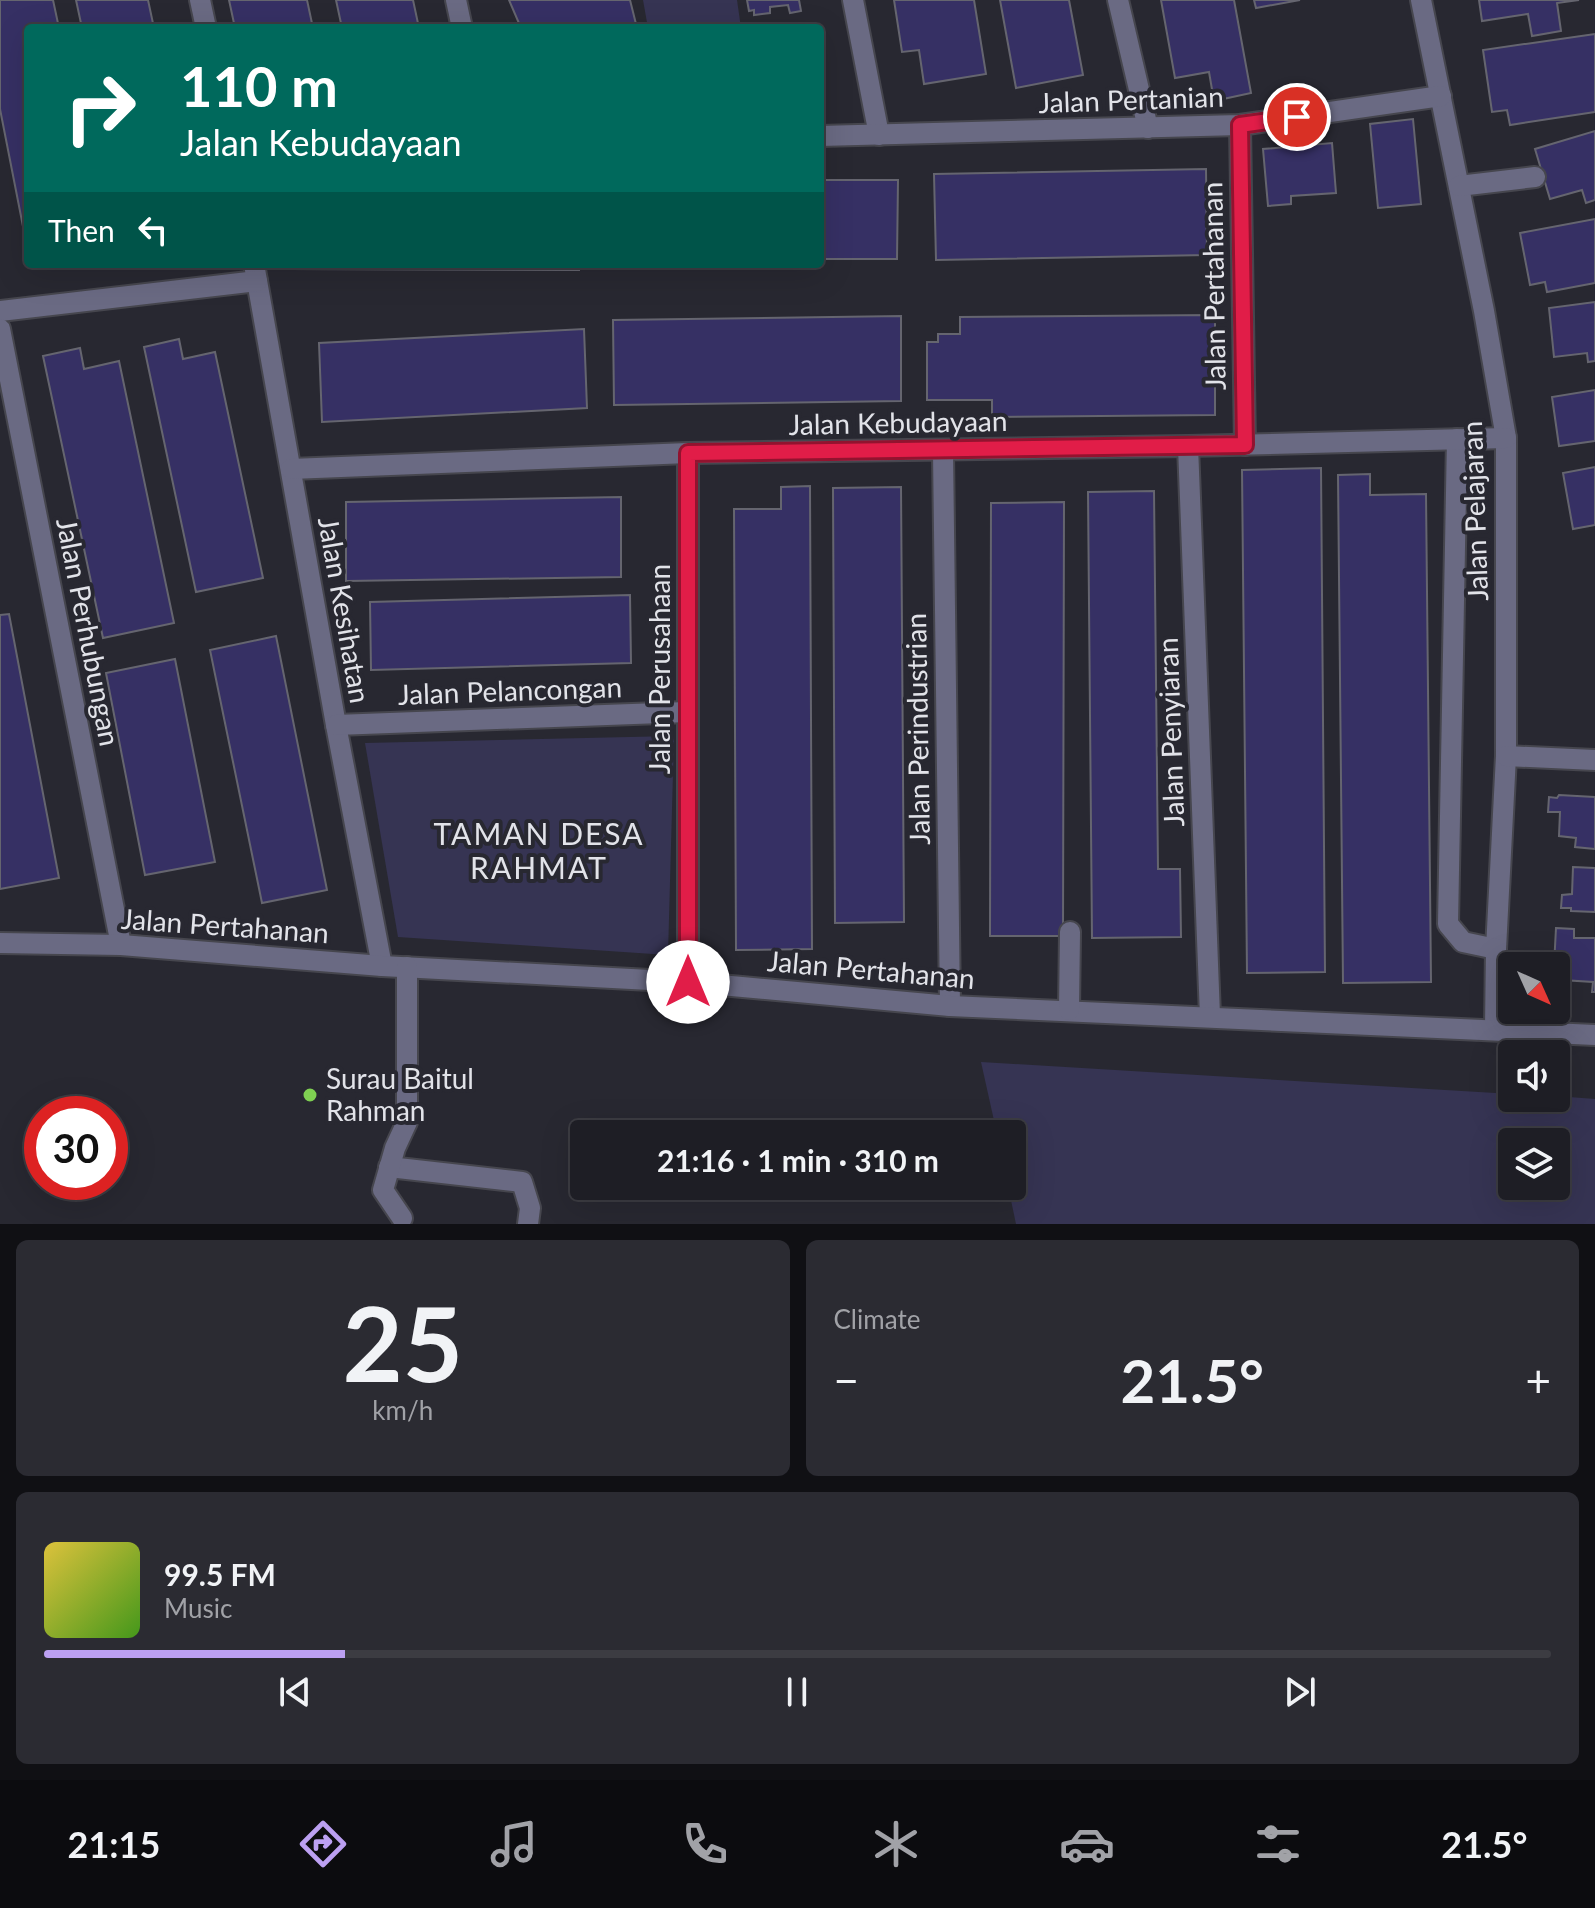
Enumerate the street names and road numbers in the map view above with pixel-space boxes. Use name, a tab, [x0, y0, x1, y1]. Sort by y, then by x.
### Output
street label: Jalan Pertanian	[1038, 79, 1224, 119]
street label: Jalan Pertahanan	[1194, 182, 1232, 390]
street label: Jalan Kebudayaan	[788, 403, 1008, 441]
street label: Jalan Pelajaran	[1454, 420, 1494, 602]
street label: Jalan Kesihatan	[312, 514, 378, 706]
street label: Jalan Perhubungan	[50, 515, 128, 749]
street label: Jalan Perusahaan	[642, 564, 676, 774]
street label: Jalan Perindustrian	[898, 613, 936, 845]
street label: Jalan Penyiaran	[1150, 637, 1190, 827]
street label: Jalan Pelancongan	[397, 669, 623, 711]
street label: Jalan Pertahanan	[120, 901, 330, 949]
street label: Jalan Pertahanan	[766, 943, 976, 995]

